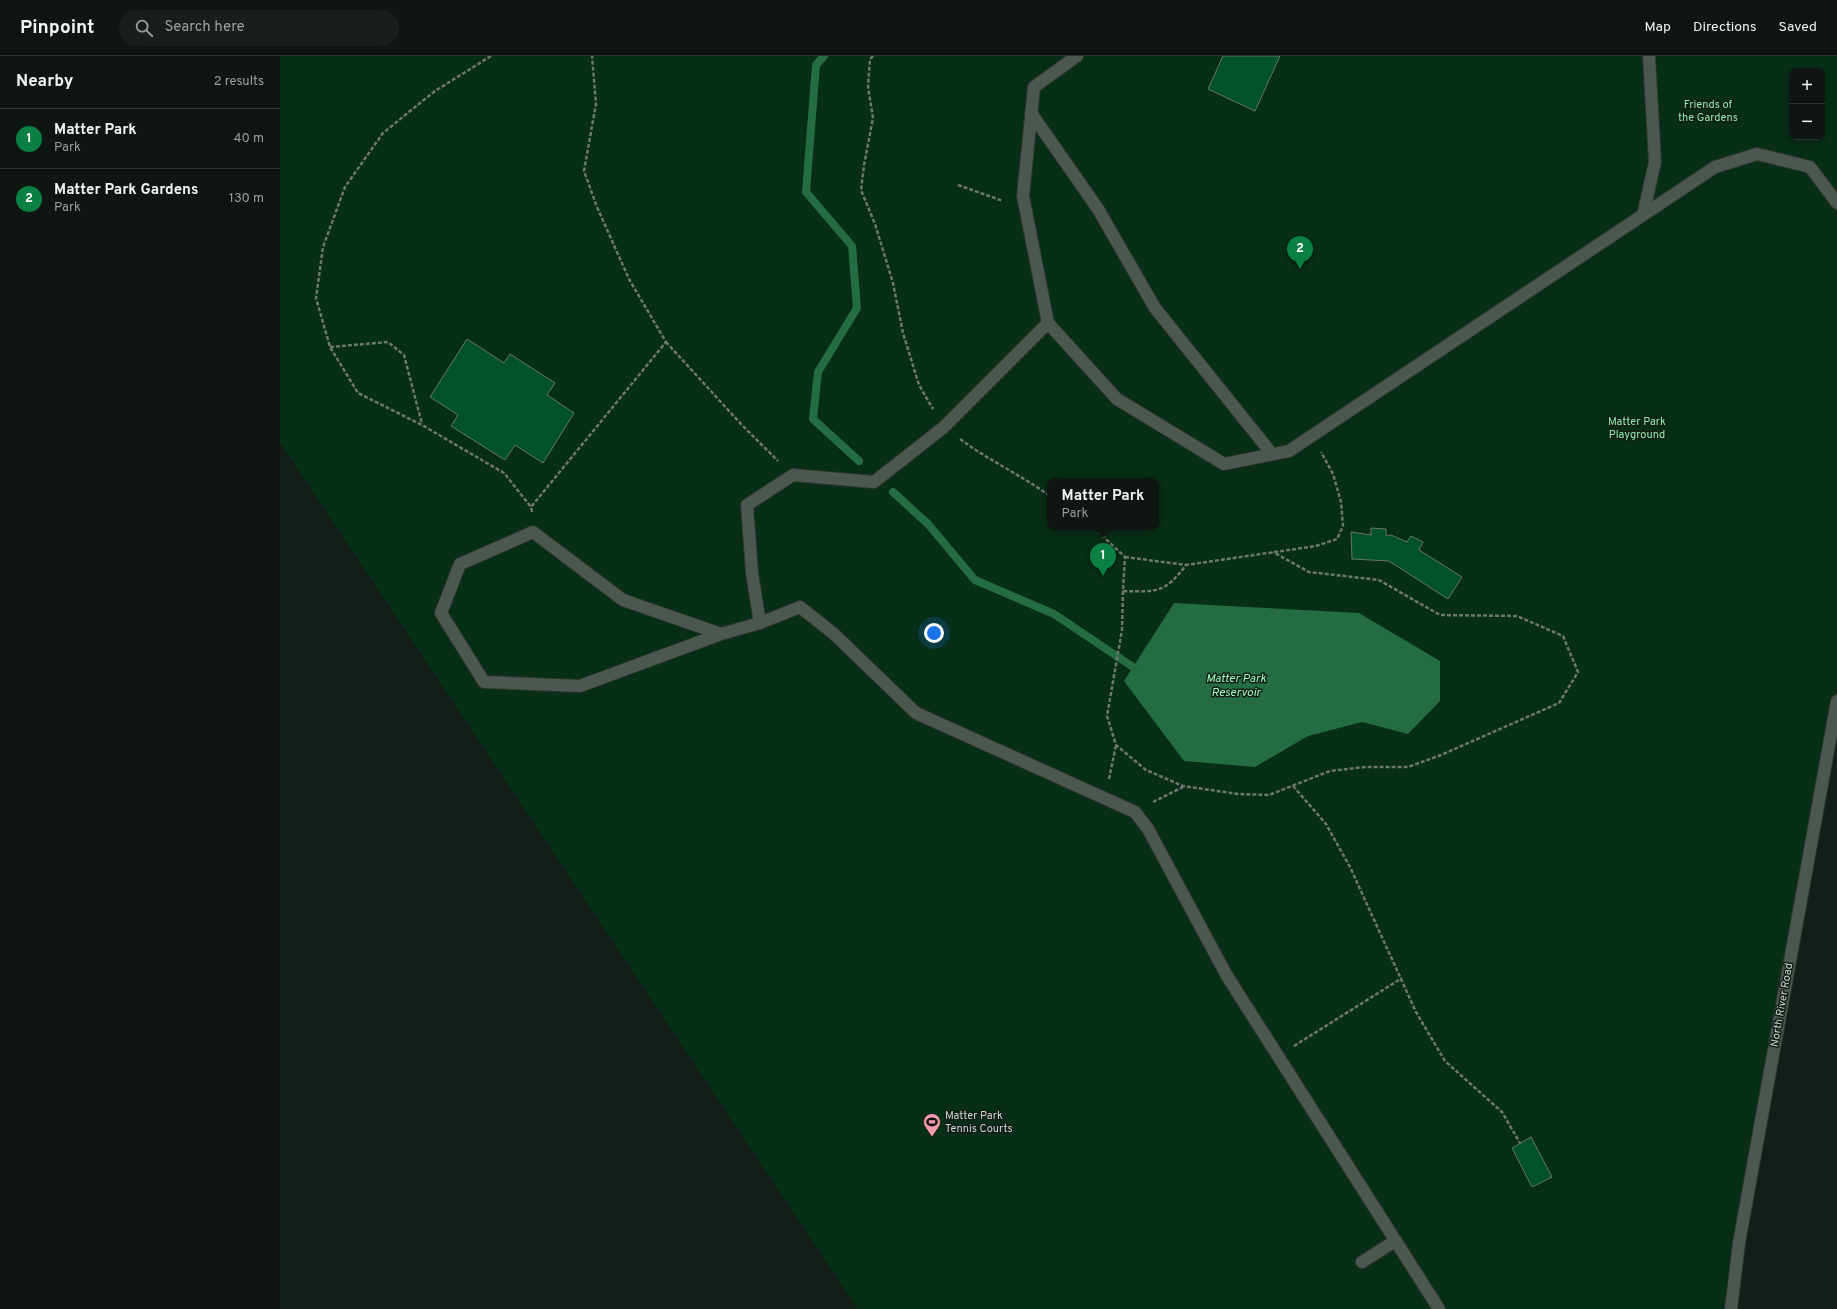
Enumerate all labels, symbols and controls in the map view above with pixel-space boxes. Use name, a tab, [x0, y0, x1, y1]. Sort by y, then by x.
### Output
search box	[119, 10, 399, 46]
text: Pinpoint	[20, 16, 95, 40]
icon: search	[133, 17, 155, 39]
text: Search here	[165, 18, 245, 37]
text: Map	[1645, 19, 1671, 36]
text: Directions	[1693, 19, 1757, 36]
text: Saved	[1779, 19, 1817, 36]
map controls	[1789, 68, 1825, 140]
button: +	[1789, 68, 1825, 104]
text: Nearby	[16, 71, 73, 93]
text: 2 results	[214, 74, 264, 90]
park label: Friends of the Gardens	[1678, 98, 1738, 125]
button: −	[1789, 104, 1825, 140]
text: Matter Park	[54, 121, 137, 140]
text: 1	[26, 131, 32, 147]
text: 40 m	[234, 131, 264, 147]
text: Park	[54, 140, 81, 156]
text: Matter Park Gardens	[54, 181, 198, 200]
text: 2	[25, 191, 33, 207]
text: 130 m	[229, 191, 264, 207]
text: Park	[54, 200, 81, 216]
pin: 2	[1287, 236, 1313, 269]
park label: Matter Park Playground	[1608, 415, 1666, 442]
popup	[1047, 478, 1159, 530]
text: Matter Park	[1062, 487, 1144, 506]
text: Park	[1062, 506, 1088, 522]
pin: 1	[1090, 543, 1116, 576]
your location	[924, 623, 944, 643]
water label: Matter Park Reservoir	[1206, 671, 1267, 701]
street label: North River Road	[1768, 962, 1796, 1048]
place label: Matter Park Tennis Courts	[945, 1109, 1013, 1136]
sports icon: Matter Park Tennis Courts	[922, 1112, 942, 1137]

